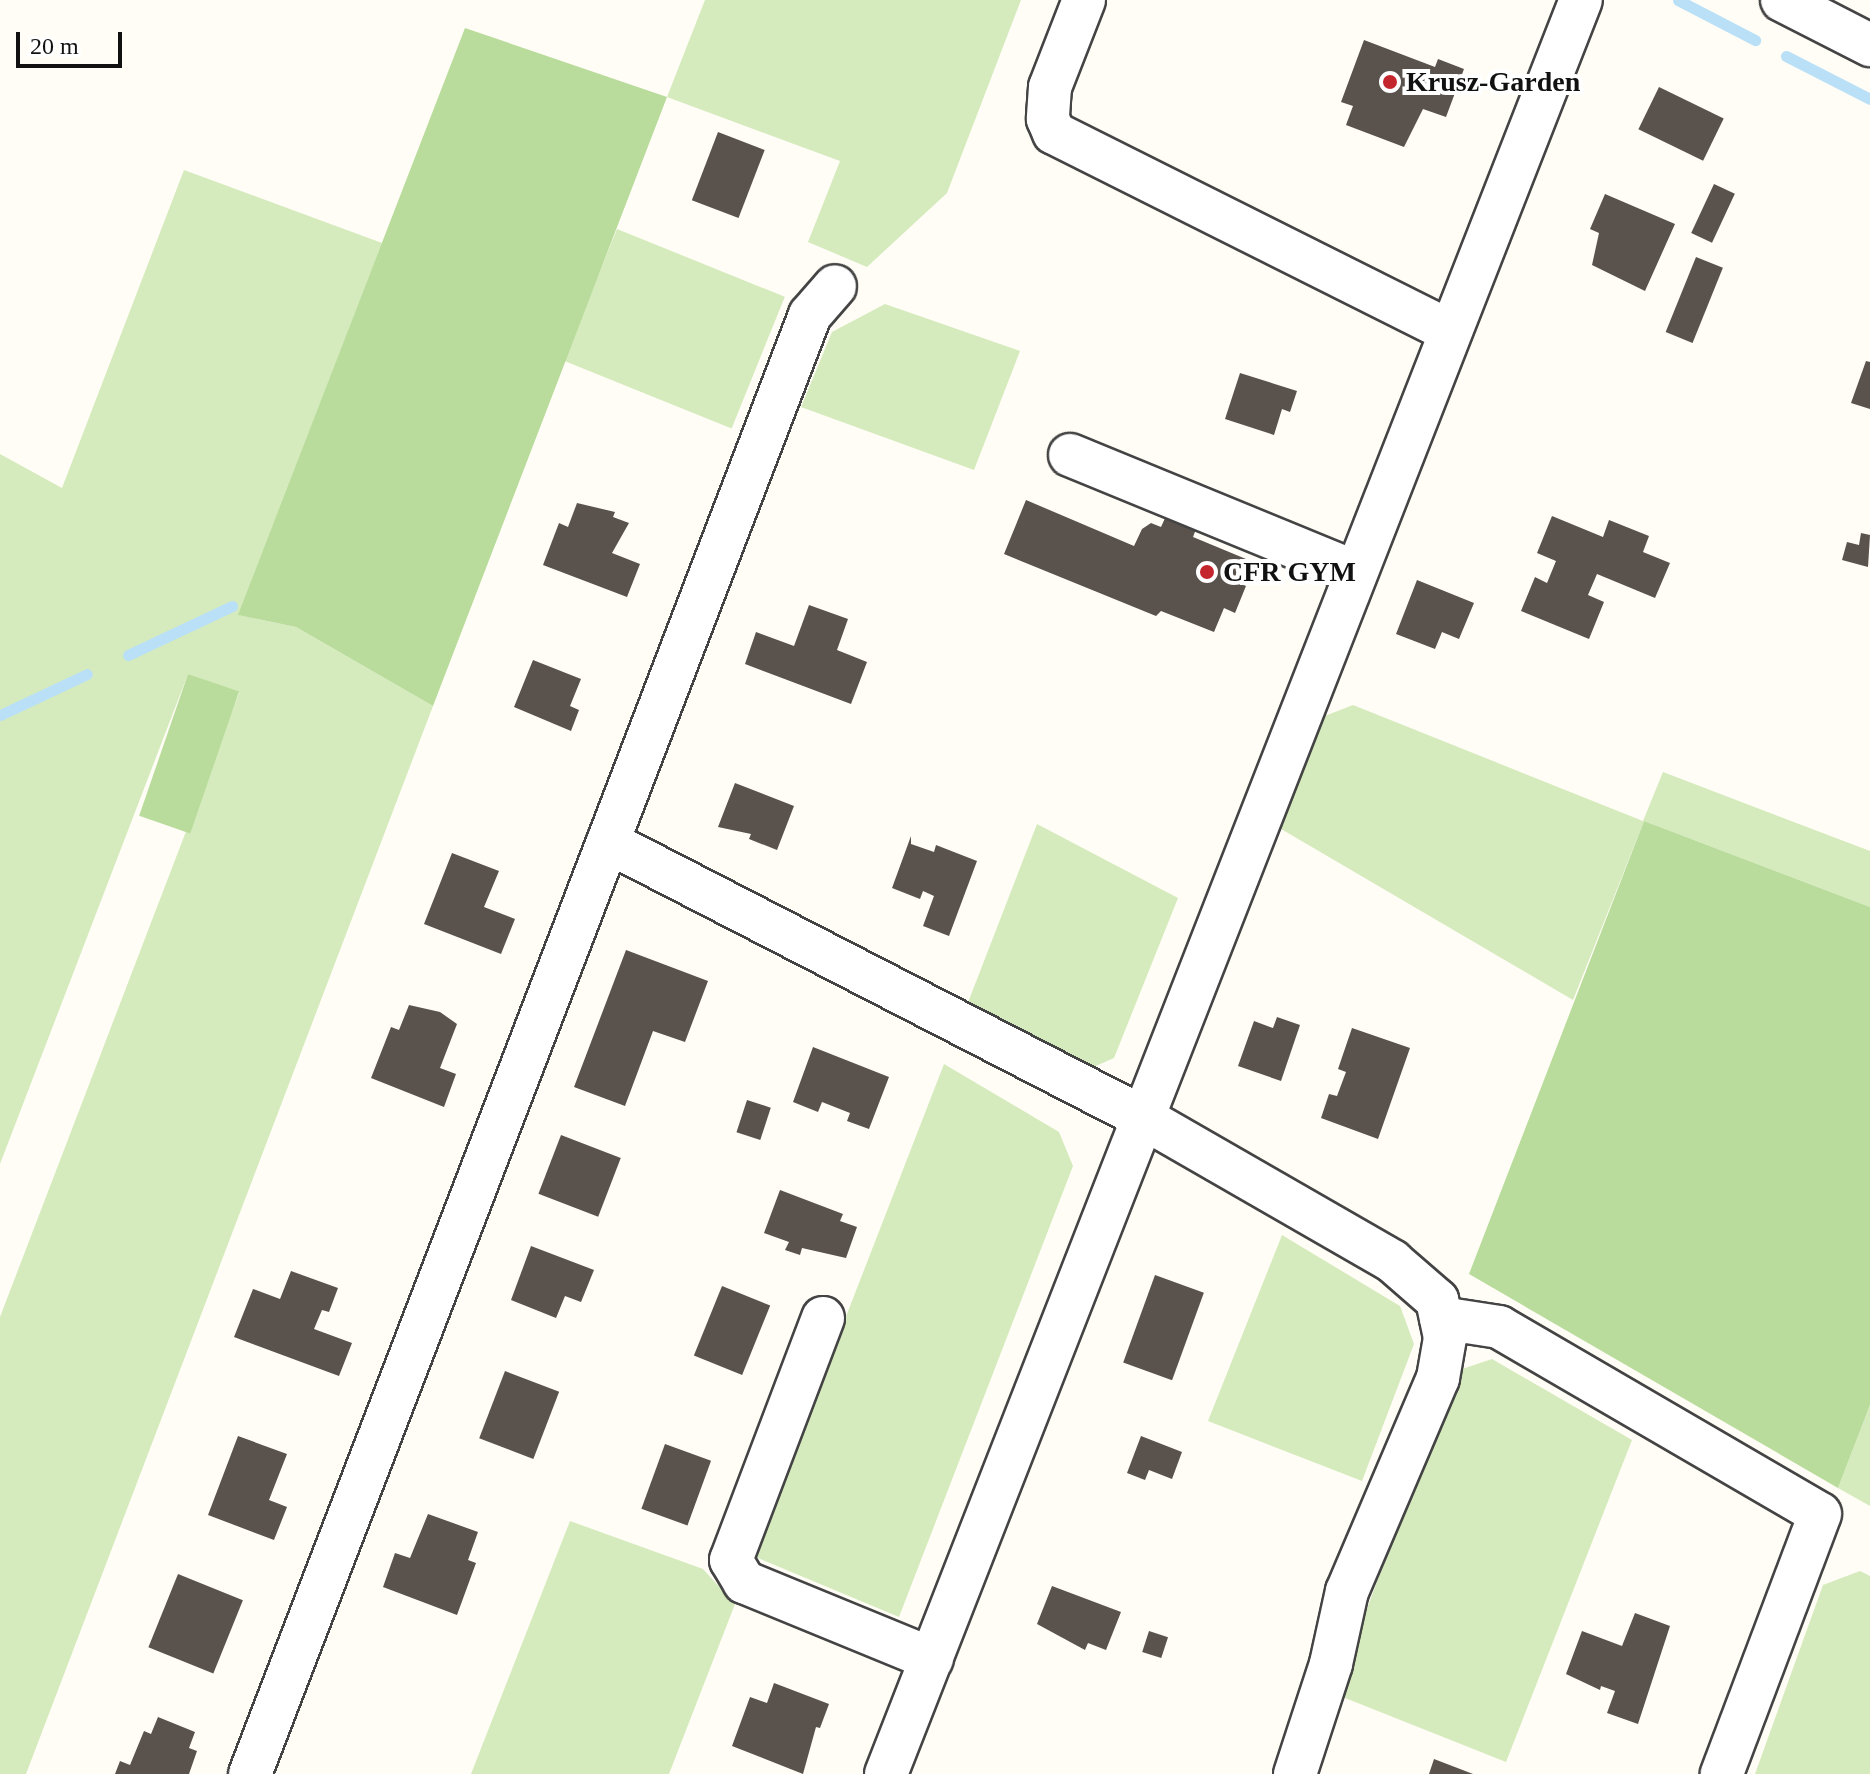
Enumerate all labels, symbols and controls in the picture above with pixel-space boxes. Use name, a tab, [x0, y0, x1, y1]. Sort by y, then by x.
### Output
scale bar	[20, 16, 126, 66]
text: 20 m	[30, 33, 79, 59]
place label: Krusz-Garden	[1406, 65, 1580, 99]
marker: Krusz-Garden	[1381, 73, 1399, 91]
place label: CFR GYM	[1223, 555, 1356, 589]
marker: CFR GYM	[1198, 563, 1216, 581]

